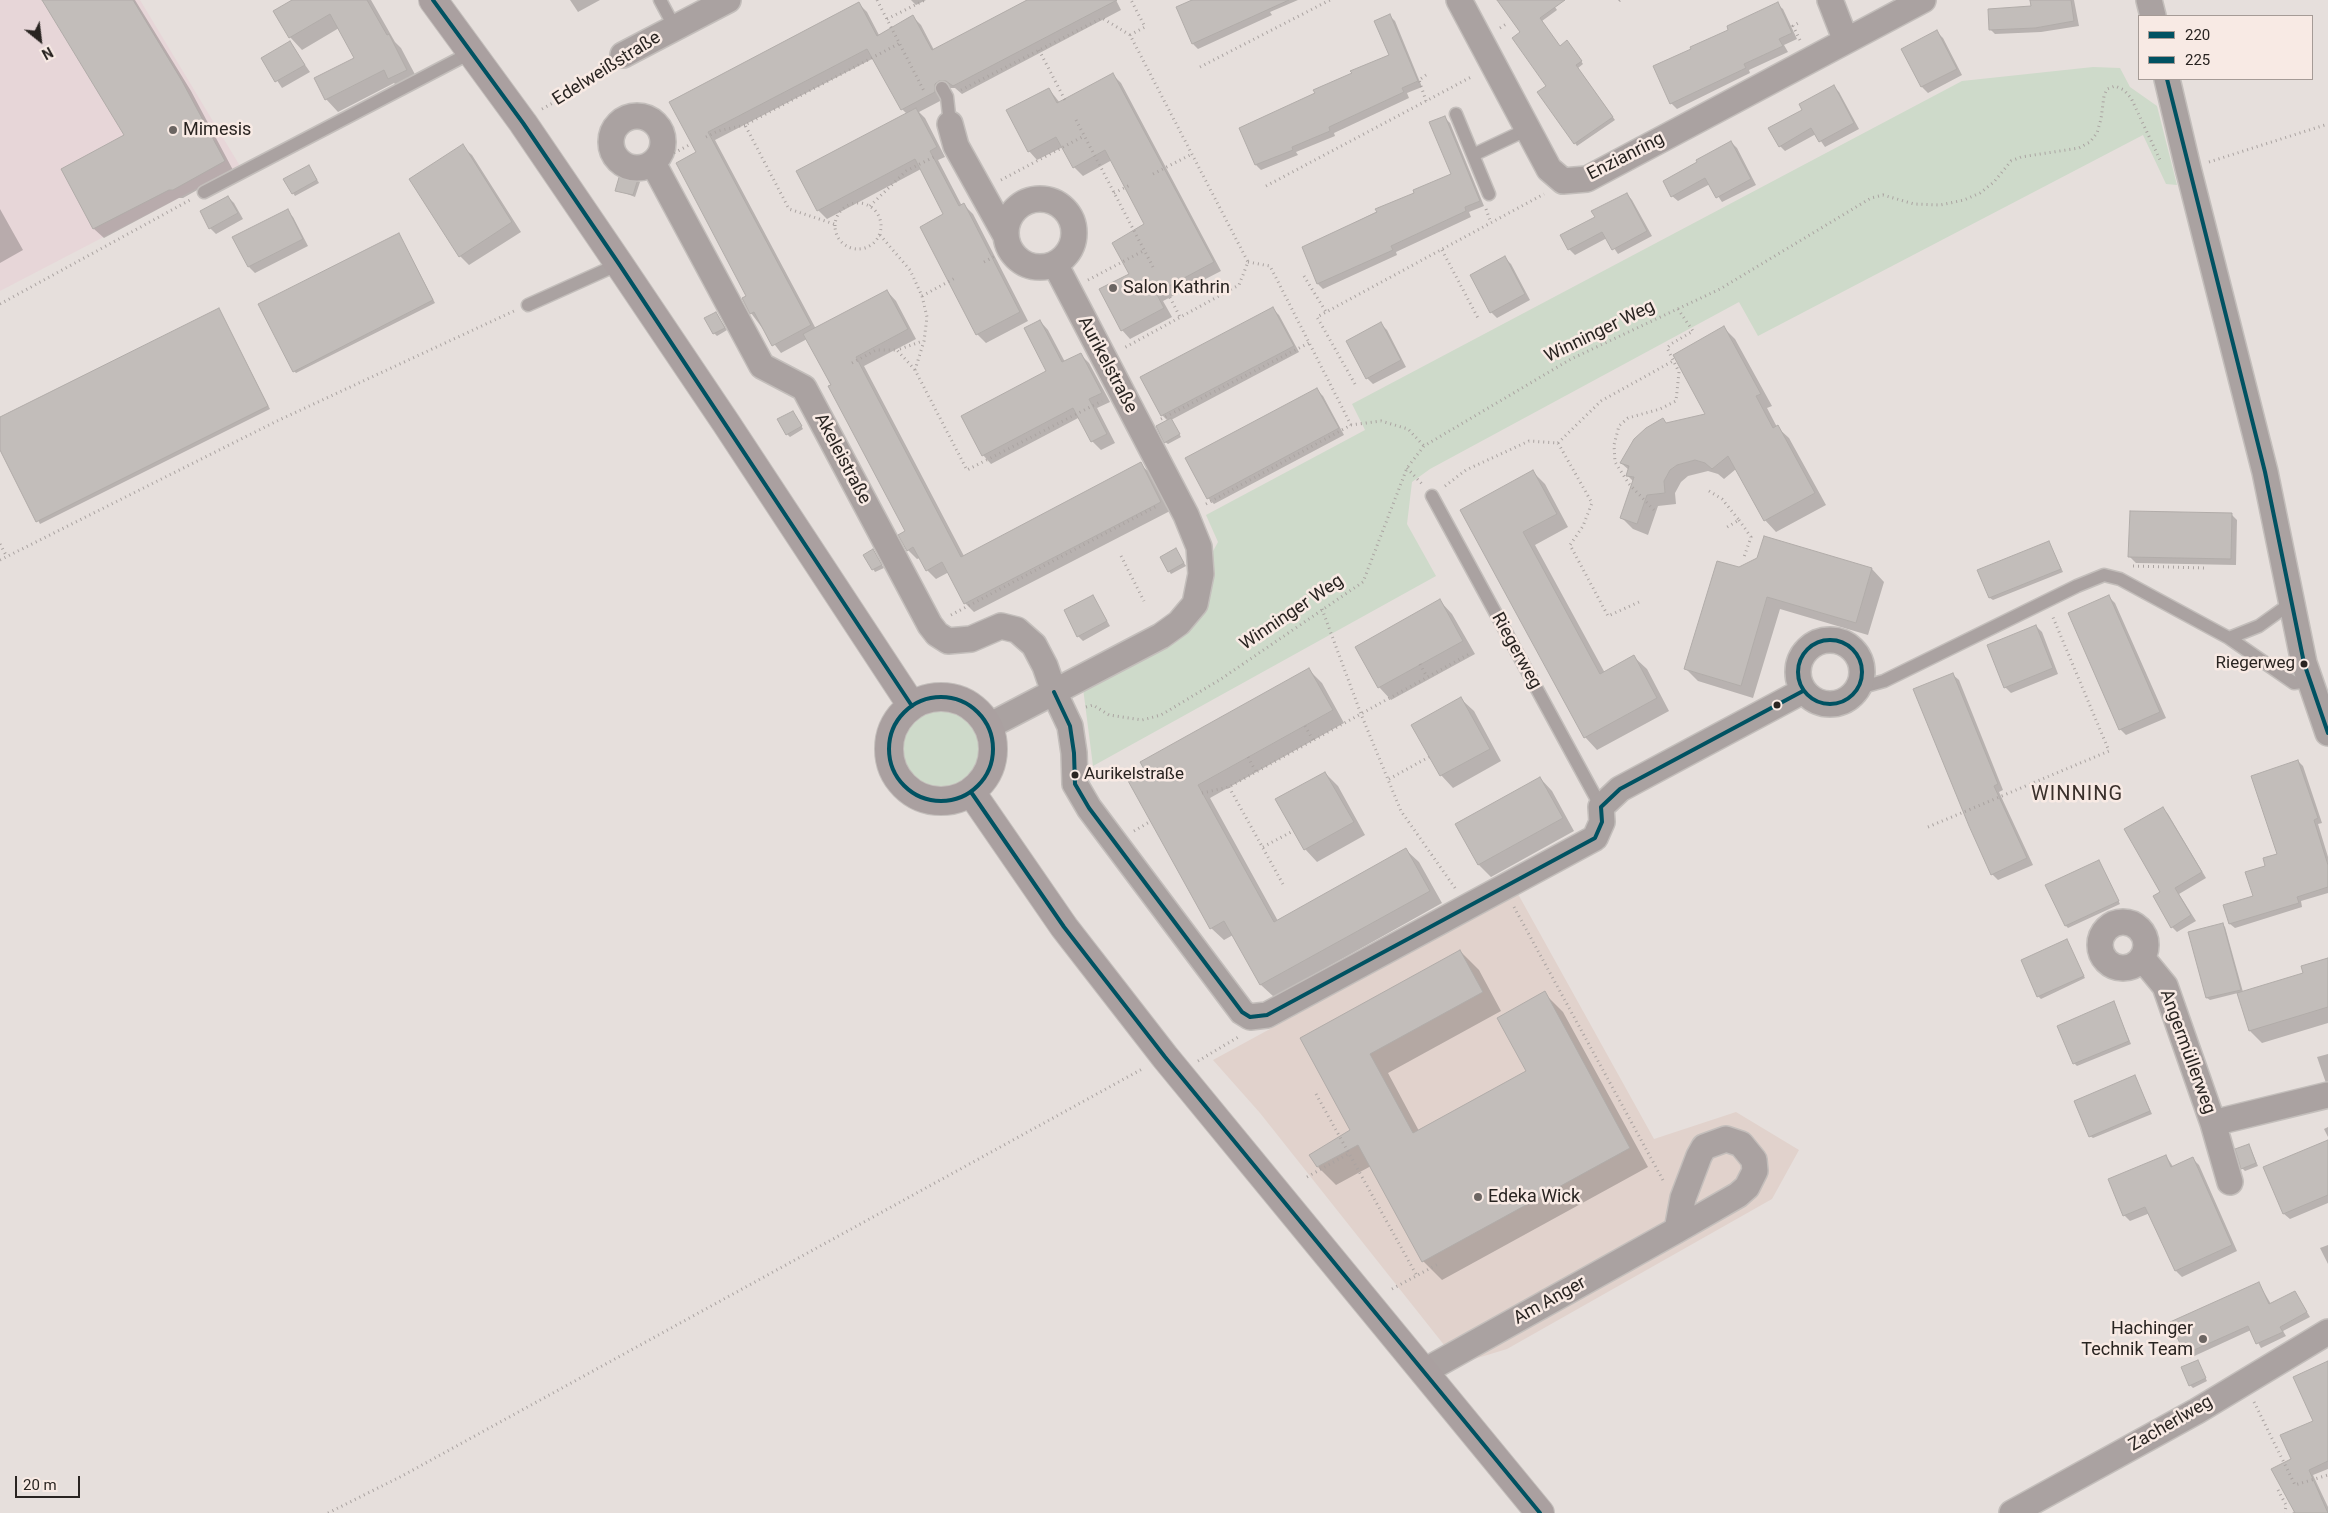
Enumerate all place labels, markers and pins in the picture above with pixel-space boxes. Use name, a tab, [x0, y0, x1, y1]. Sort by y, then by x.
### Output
place label: Mimesis	[183, 119, 251, 141]
marker: Mimesis	[167, 124, 179, 136]
place label: Salon Kathrin	[1123, 277, 1230, 299]
marker: Salon Kathrin	[1107, 282, 1119, 294]
place label: Riegerweg	[2216, 654, 2295, 674]
marker: Riegerweg	[2299, 659, 2309, 669]
unlabelled marker	[1772, 700, 1782, 710]
place label: Aurikelstraße	[1084, 765, 1184, 785]
marker: Aurikelstraße	[1070, 770, 1080, 780]
place label: Edeka Wick	[1488, 1186, 1580, 1208]
marker: Edeka Wick	[1472, 1191, 1484, 1203]
place label: Hachinger Technik Team	[2081, 1318, 2193, 1360]
marker: Hachinger Technik Team	[2197, 1333, 2209, 1345]

